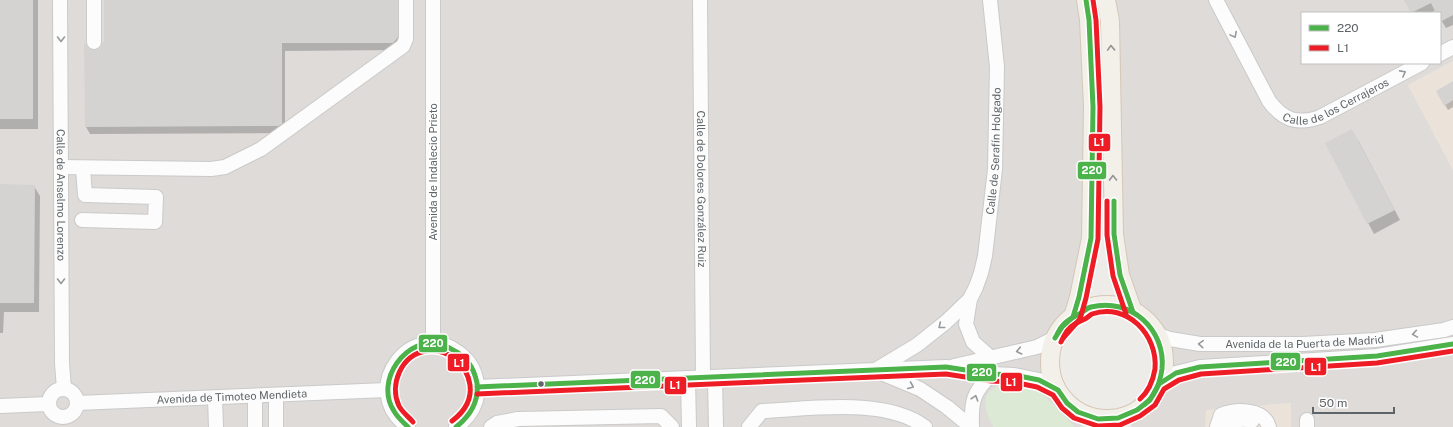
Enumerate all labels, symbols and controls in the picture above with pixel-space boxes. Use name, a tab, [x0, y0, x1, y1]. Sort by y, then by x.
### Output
legend	[1301, 12, 1441, 64]
text: 220	[1337, 21, 1359, 35]
one-way arrow	[1229, 30, 1237, 38]
one-way arrow	[57, 36, 65, 42]
text: L1	[1337, 41, 1349, 55]
one-way arrow	[1107, 45, 1115, 51]
one-way arrow	[1399, 70, 1406, 78]
street label: Calle de los Cerrajeros	[1281, 76, 1391, 127]
street label: Calle de Serafín Holgado	[984, 87, 1003, 215]
street label: Avenida de Indalecio Prieto	[427, 103, 439, 241]
street label: Calle de Dolores González Ruiz	[695, 111, 708, 267]
street label: Calle de Anselmo Lorenzo	[55, 129, 67, 261]
line badge: L1	[1088, 133, 1111, 152]
text: L1	[1093, 136, 1105, 148]
line badge: 220	[1077, 161, 1107, 180]
text: 220	[1081, 164, 1103, 176]
one-way arrow	[1109, 175, 1117, 181]
one-way arrow	[57, 278, 65, 284]
one-way arrow	[939, 321, 946, 328]
one-way arrow	[1412, 329, 1418, 338]
street label: Avenida de la Puerta de Madrid	[1225, 333, 1385, 350]
line badge: 220	[418, 334, 448, 353]
text: 220	[422, 337, 444, 349]
one-way arrow	[1198, 339, 1204, 348]
one-way arrow	[1016, 347, 1022, 355]
line badge: 220	[1270, 352, 1301, 371]
line badge: L1	[447, 353, 470, 372]
text: 220	[1275, 356, 1297, 368]
text: L1	[453, 357, 465, 369]
line badge: L1	[1304, 357, 1327, 376]
text: L1	[1310, 361, 1322, 373]
line badge: 220	[966, 363, 997, 382]
text: 220	[971, 366, 993, 378]
line badge: 220	[630, 370, 661, 389]
line badge: L1	[1000, 372, 1023, 392]
text: 220	[634, 374, 656, 386]
line badge: L1	[664, 376, 687, 395]
text: L1	[1005, 376, 1017, 388]
unlabelled marker	[536, 379, 546, 389]
text: L1	[669, 379, 681, 391]
one-way arrow	[908, 381, 915, 389]
street label: Avenida de Timoteo Mendieta	[156, 387, 307, 406]
scale bar	[1313, 389, 1394, 415]
one-way arrow	[970, 394, 979, 401]
text: 50 m	[1319, 396, 1347, 410]

